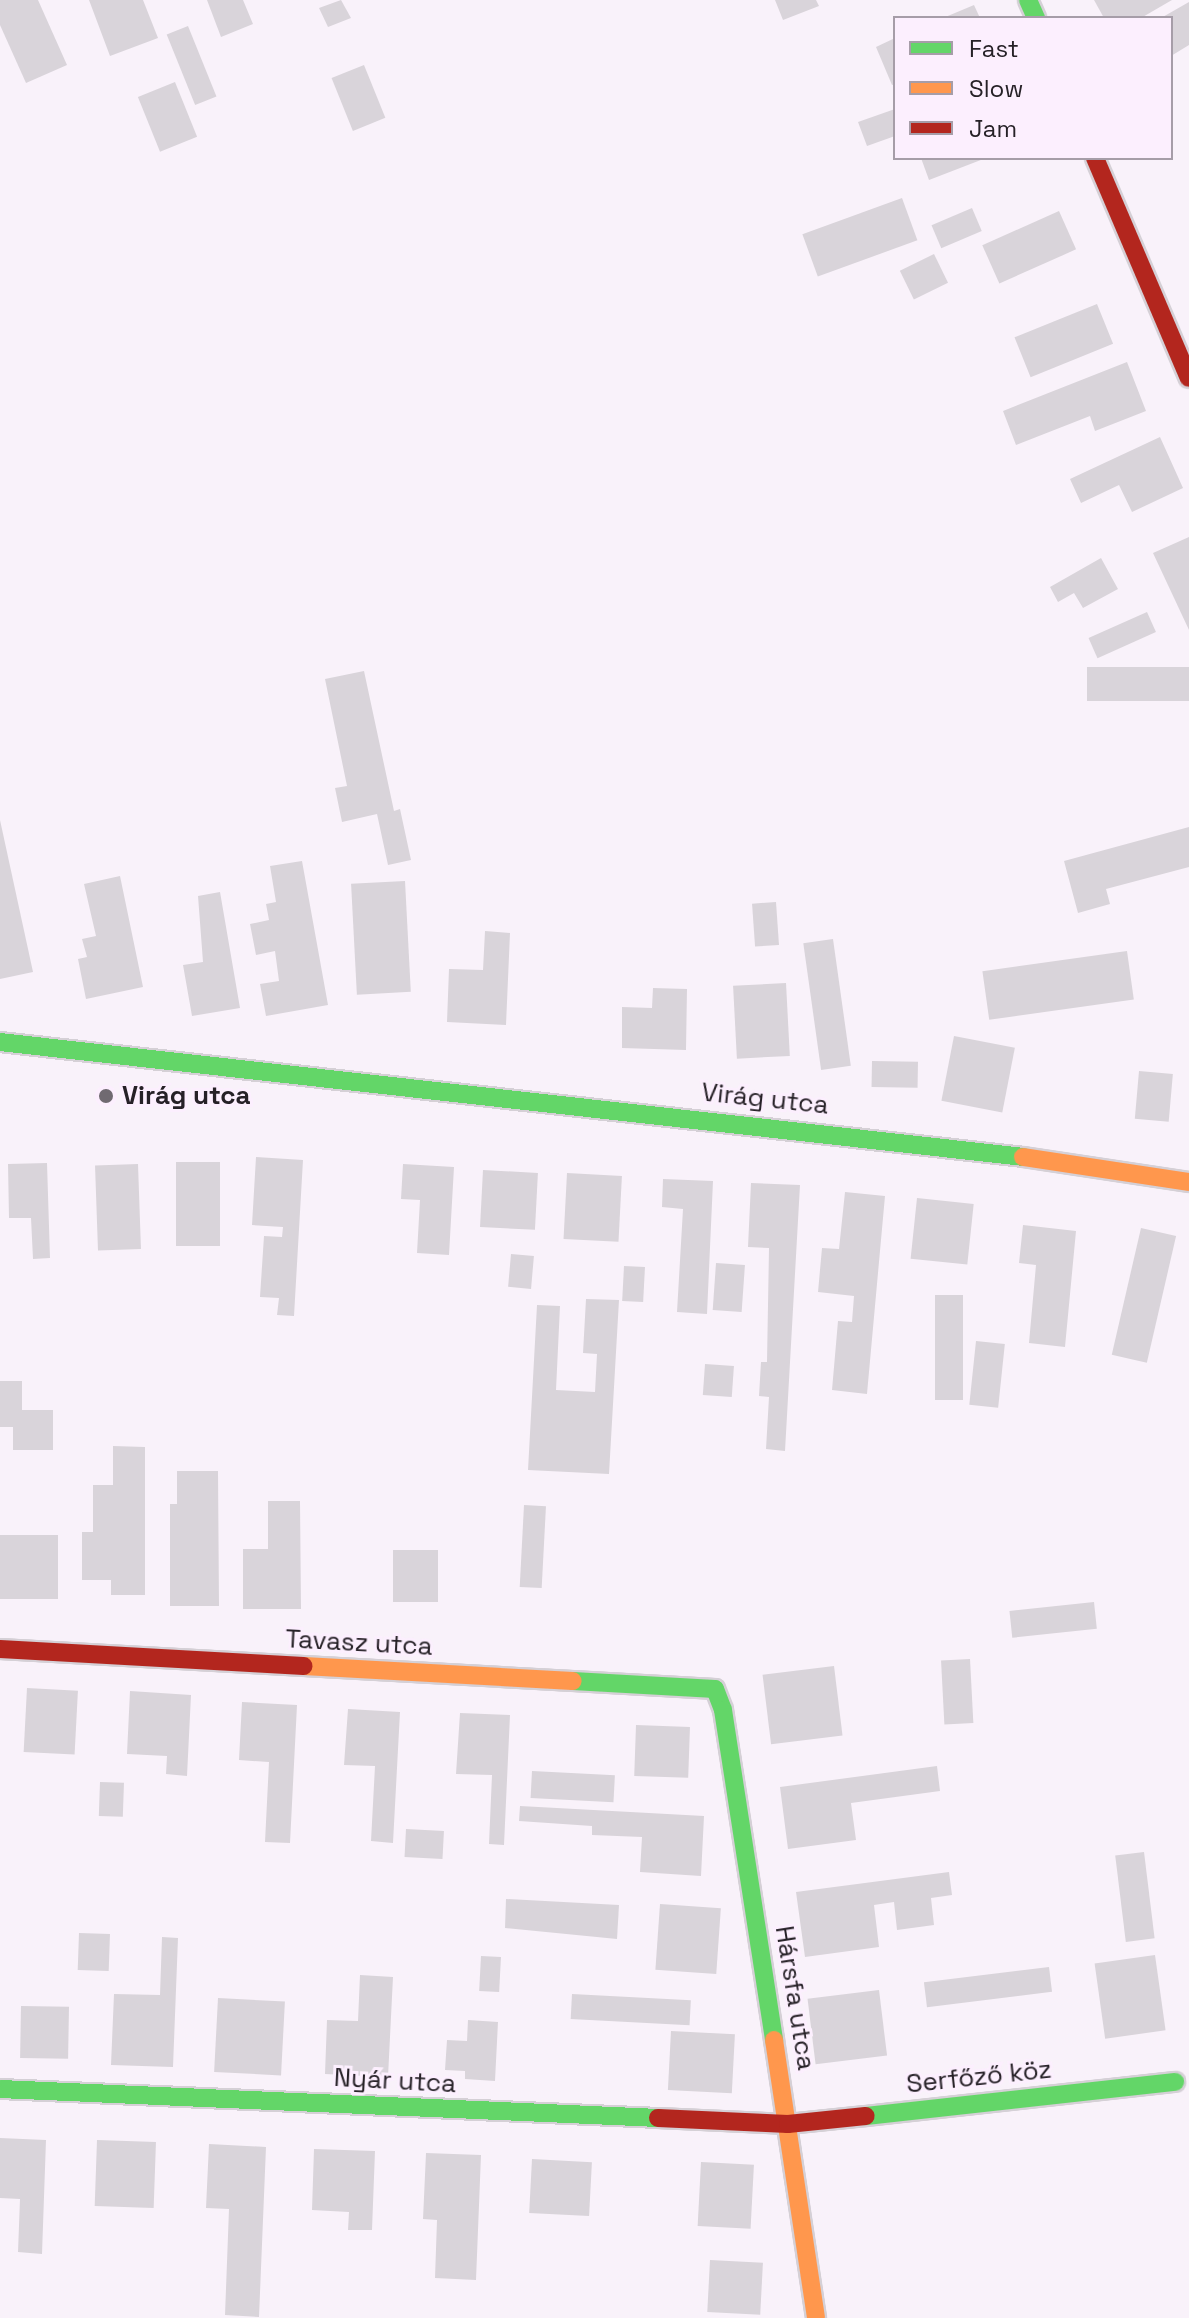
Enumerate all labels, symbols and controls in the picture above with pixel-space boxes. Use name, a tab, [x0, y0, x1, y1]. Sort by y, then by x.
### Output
legend	[893, 16, 1173, 160]
text: Fast	[969, 33, 1019, 64]
text: Slow	[969, 73, 1023, 104]
text: Jam	[969, 113, 1017, 144]
street label: Virág utca	[700, 1077, 830, 1121]
place label: Virág utca	[122, 1080, 251, 1112]
marker: Virág utca	[97, 1087, 115, 1105]
street label: Tavasz utca	[285, 1624, 433, 1662]
street label: Hársfa utca	[768, 1924, 822, 2072]
street label: Serfőző köz	[905, 2054, 1053, 2100]
street label: Nyár utca	[333, 2062, 457, 2100]

